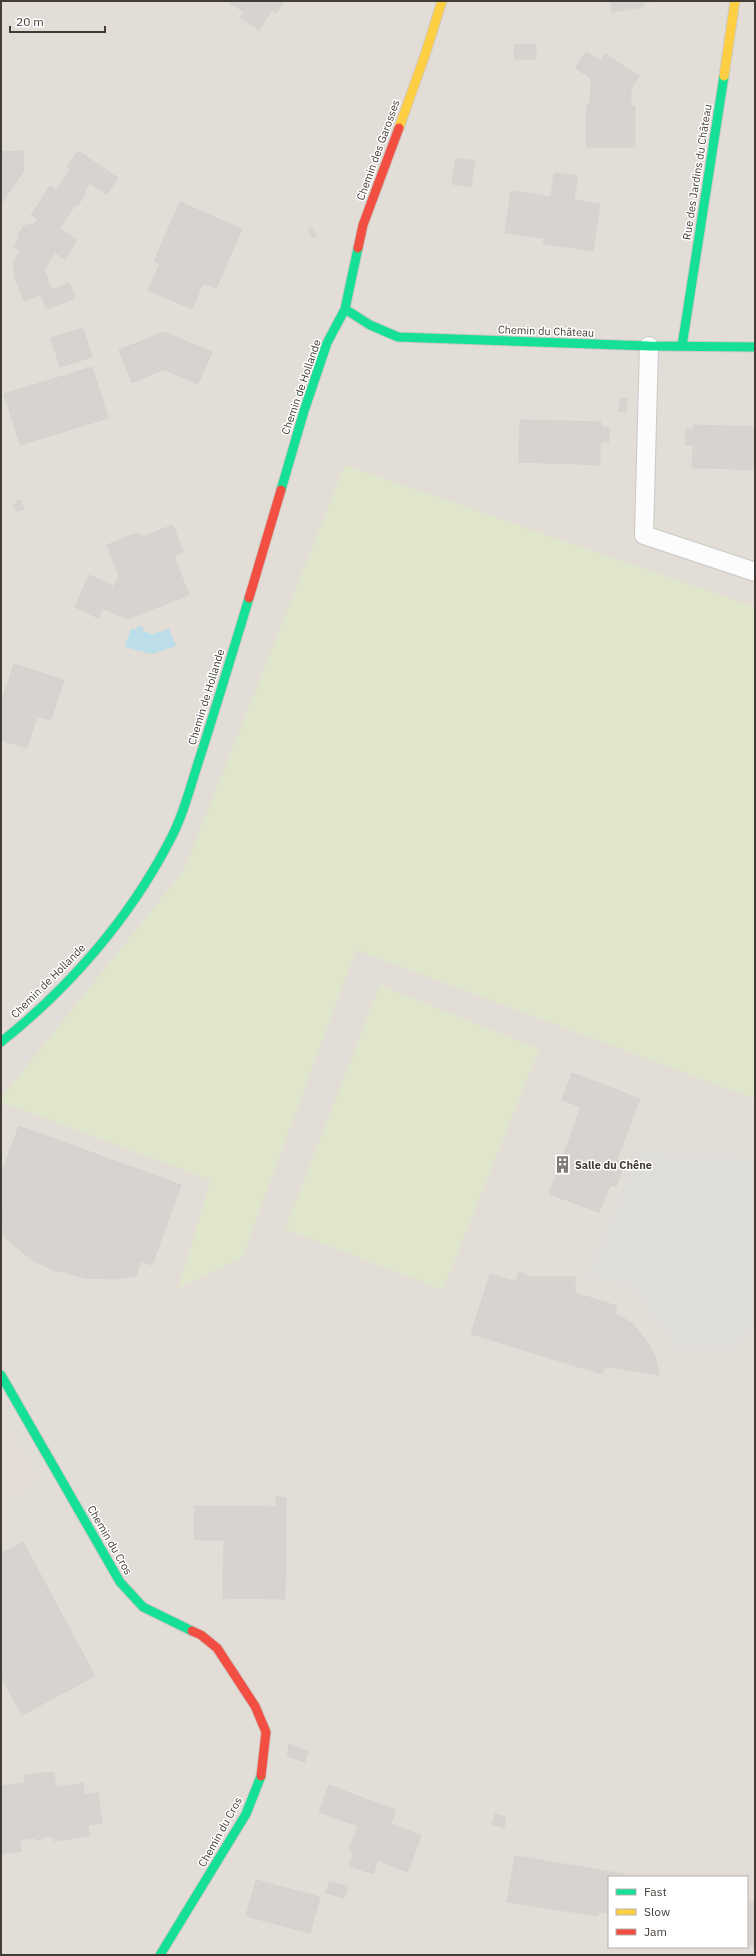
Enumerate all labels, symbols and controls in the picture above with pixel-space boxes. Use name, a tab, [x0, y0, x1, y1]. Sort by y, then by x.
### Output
scale bar	[10, 8, 105, 34]
text: 20 m	[16, 14, 44, 29]
street label: Chemin des Garosses	[353, 98, 403, 202]
street label: Rue des Jardins du Château	[679, 103, 715, 241]
street label: Chemin du Château	[498, 322, 594, 340]
street label: Chemin de Hollande	[278, 338, 324, 436]
street label: Chemin de Hollande	[185, 647, 227, 747]
street label: Chemin de Hollande	[8, 941, 88, 1021]
building icon: Salle du Chêne	[552, 1155, 572, 1175]
place label: Salle du Chêne	[575, 1158, 652, 1172]
street label: Chemin du Cros	[84, 1503, 136, 1577]
street label: Chemin du Cros	[195, 1795, 245, 1869]
legend	[608, 1876, 748, 1948]
text: Fast	[644, 1884, 667, 1899]
text: Slow	[644, 1904, 670, 1919]
text: Jam	[644, 1924, 667, 1939]

